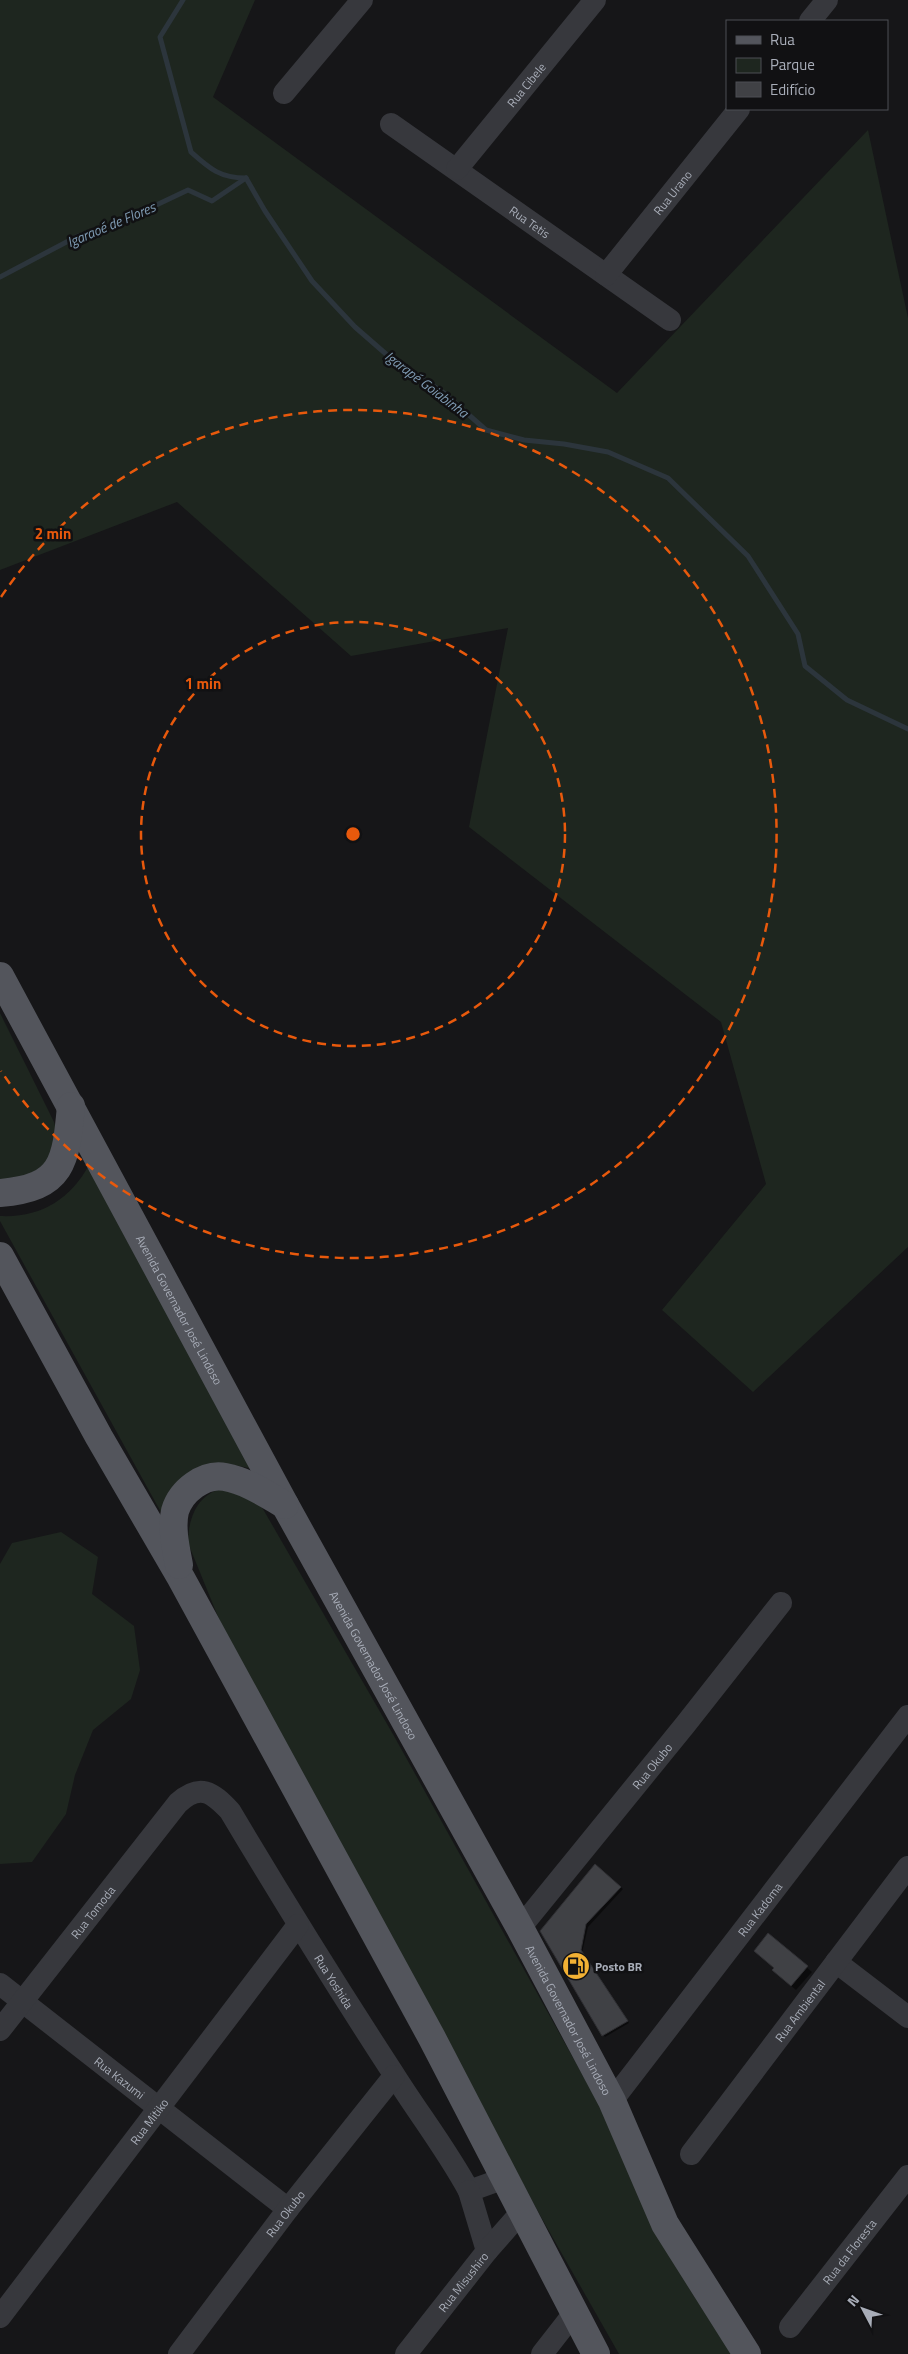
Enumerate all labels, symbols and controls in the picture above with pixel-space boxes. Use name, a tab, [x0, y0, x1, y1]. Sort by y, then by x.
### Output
legend	[726, 20, 888, 110]
text: Rua	[770, 28, 795, 51]
text: Parque	[770, 53, 815, 76]
street label: Rua Cibele	[502, 58, 550, 111]
text: Edifício	[770, 78, 815, 101]
street label: Rua Urano	[648, 166, 696, 219]
water label: Igaraoé de Flores	[63, 196, 159, 252]
street label: Rua Tetis	[506, 201, 555, 243]
water label: Igarapé Goiabinha	[381, 345, 474, 423]
text: 2 min	[35, 522, 71, 545]
text: 1 min	[185, 672, 221, 695]
centre of rings	[344, 825, 362, 843]
street label: Avenida Governador José Lindoso	[132, 1231, 228, 1388]
street label: Avenida Governador José Lindoso	[325, 1587, 423, 1743]
street label: Rua Okubo	[627, 1738, 677, 1793]
street label: Rua Kadoma	[732, 1878, 787, 1940]
street label: Rua Tomoda	[66, 1881, 119, 1943]
street label: Avenida Governador José Lindoso	[521, 1941, 617, 2099]
street label: Rua Yoshida	[310, 1950, 359, 2012]
fuel station icon: Posto BR	[561, 1951, 591, 1981]
place label: Posto BR	[595, 1957, 642, 1976]
street label: Rua Ambiental	[770, 1975, 829, 2046]
street label: Rua Kazumi	[90, 2052, 149, 2103]
street label: Rua Mitiko	[125, 2094, 173, 2148]
street label: Rua Okubo	[261, 2186, 309, 2241]
street label: Rua da Floresta	[817, 2214, 881, 2288]
street label: Rua Misushiro	[433, 2247, 493, 2316]
north arrow	[838, 2284, 888, 2334]
text: N	[842, 2290, 864, 2311]

